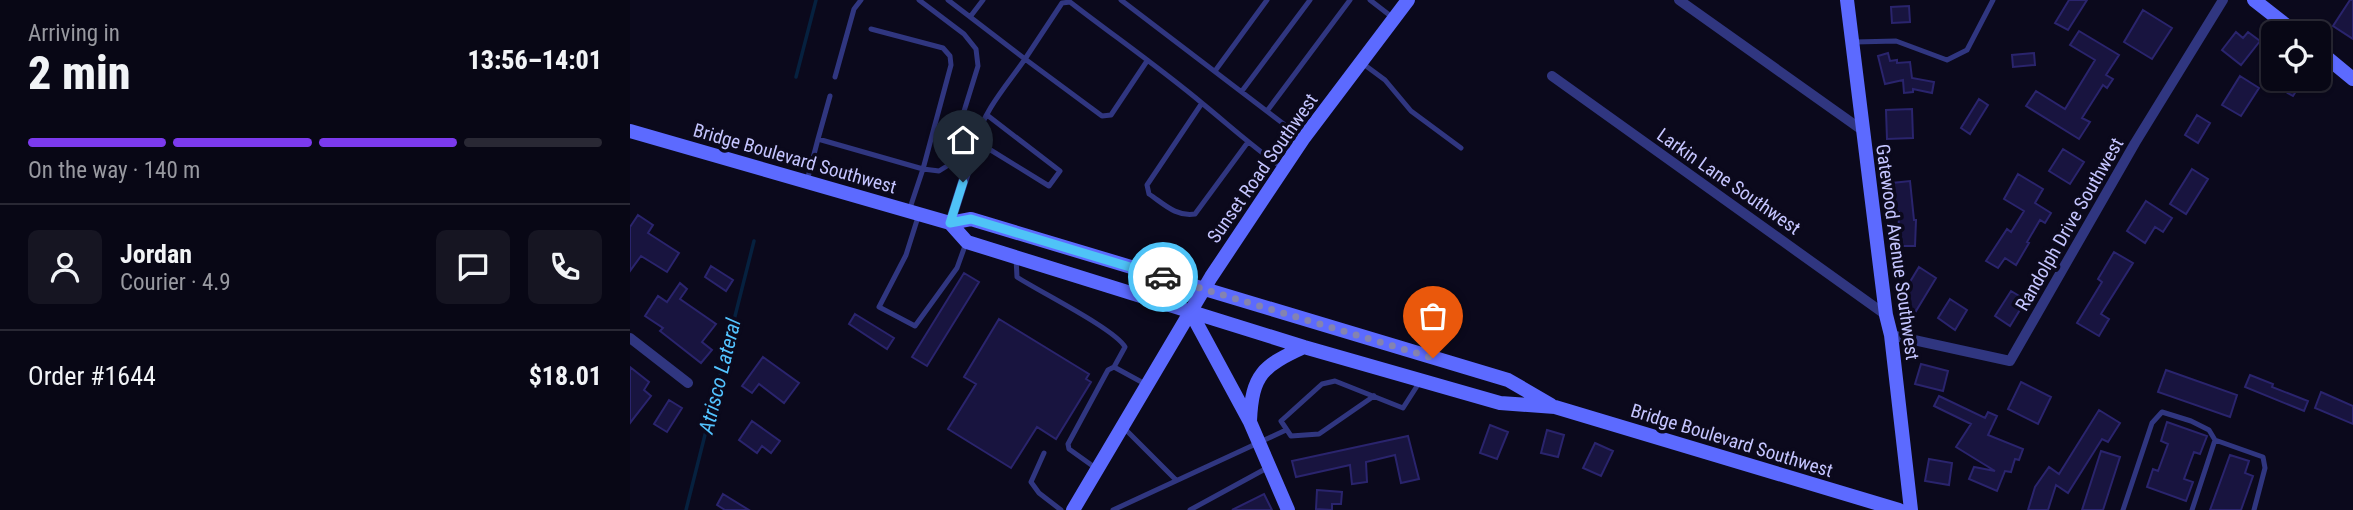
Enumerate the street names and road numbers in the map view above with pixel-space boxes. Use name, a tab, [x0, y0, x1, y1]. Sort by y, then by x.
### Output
street label: Sunset Road Southwest	[1202, 89, 1323, 247]
street label: Bridge Boulevard Southwest	[691, 118, 899, 199]
street label: Larkin Lane Southwest	[1653, 123, 1805, 240]
street label: Randolph Drive Southwest	[2011, 134, 2128, 315]
street label: Gatewood Avenue Southwest	[1871, 143, 1924, 362]
street label: Bridge Boulevard Southwest	[1628, 399, 1836, 482]

